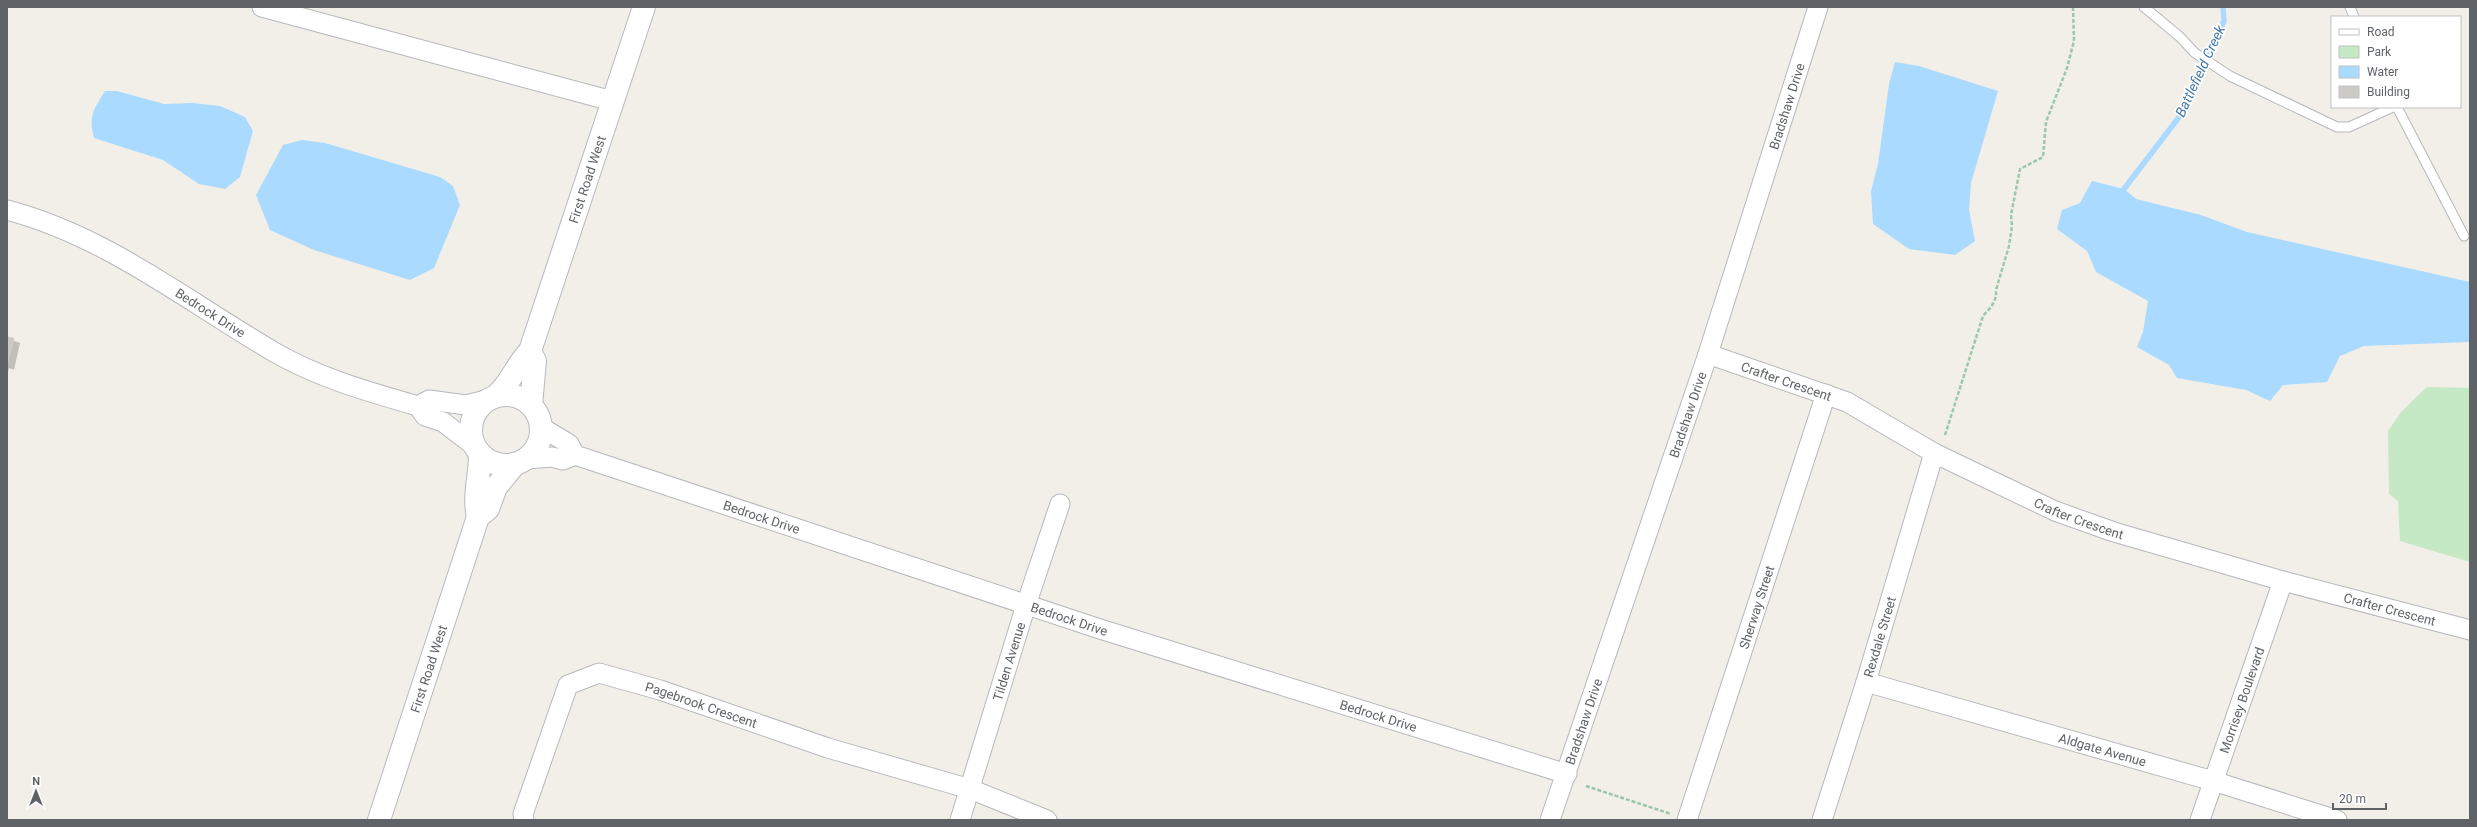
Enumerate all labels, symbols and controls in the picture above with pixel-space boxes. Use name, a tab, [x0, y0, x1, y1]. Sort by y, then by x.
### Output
legend	[2331, 16, 2461, 108]
water label: Battlefield Creek	[2172, 22, 2229, 119]
text: Road	[2367, 25, 2395, 39]
text: Park	[2367, 45, 2392, 59]
street label: Bradshaw Drive	[1766, 61, 1807, 151]
text: Water	[2367, 65, 2398, 79]
text: Building	[2367, 85, 2410, 99]
street label: First Road West	[565, 134, 608, 225]
street label: Bedrock Drive	[173, 285, 248, 340]
street label: Crafter Crescent	[1739, 359, 1834, 404]
street label: Bradshaw Drive	[1666, 370, 1709, 460]
street label: Crafter Crescent	[2032, 495, 2125, 542]
street label: Bedrock Drive	[721, 497, 802, 537]
street label: Sherway Street	[1736, 563, 1777, 651]
street label: Crafter Crescent	[2342, 590, 2437, 628]
street label: Rexdale Street	[1860, 595, 1898, 679]
street label: Bedrock Drive	[1029, 599, 1110, 638]
street label: Tilden Avenue	[990, 620, 1028, 702]
street label: First Road West	[407, 623, 450, 715]
street label: Morrisey Boulevard	[2216, 645, 2267, 755]
street label: Bradshaw Drive	[1562, 676, 1605, 766]
street label: Pagebrook Crescent	[644, 679, 759, 730]
street label: Bedrock Drive	[1338, 696, 1419, 735]
street label: Aldgate Avenue	[2057, 730, 2148, 769]
north arrow	[16, 771, 56, 811]
text: N	[32, 775, 40, 788]
scale bar	[2333, 785, 2386, 811]
text: 20 m	[2339, 792, 2366, 806]

